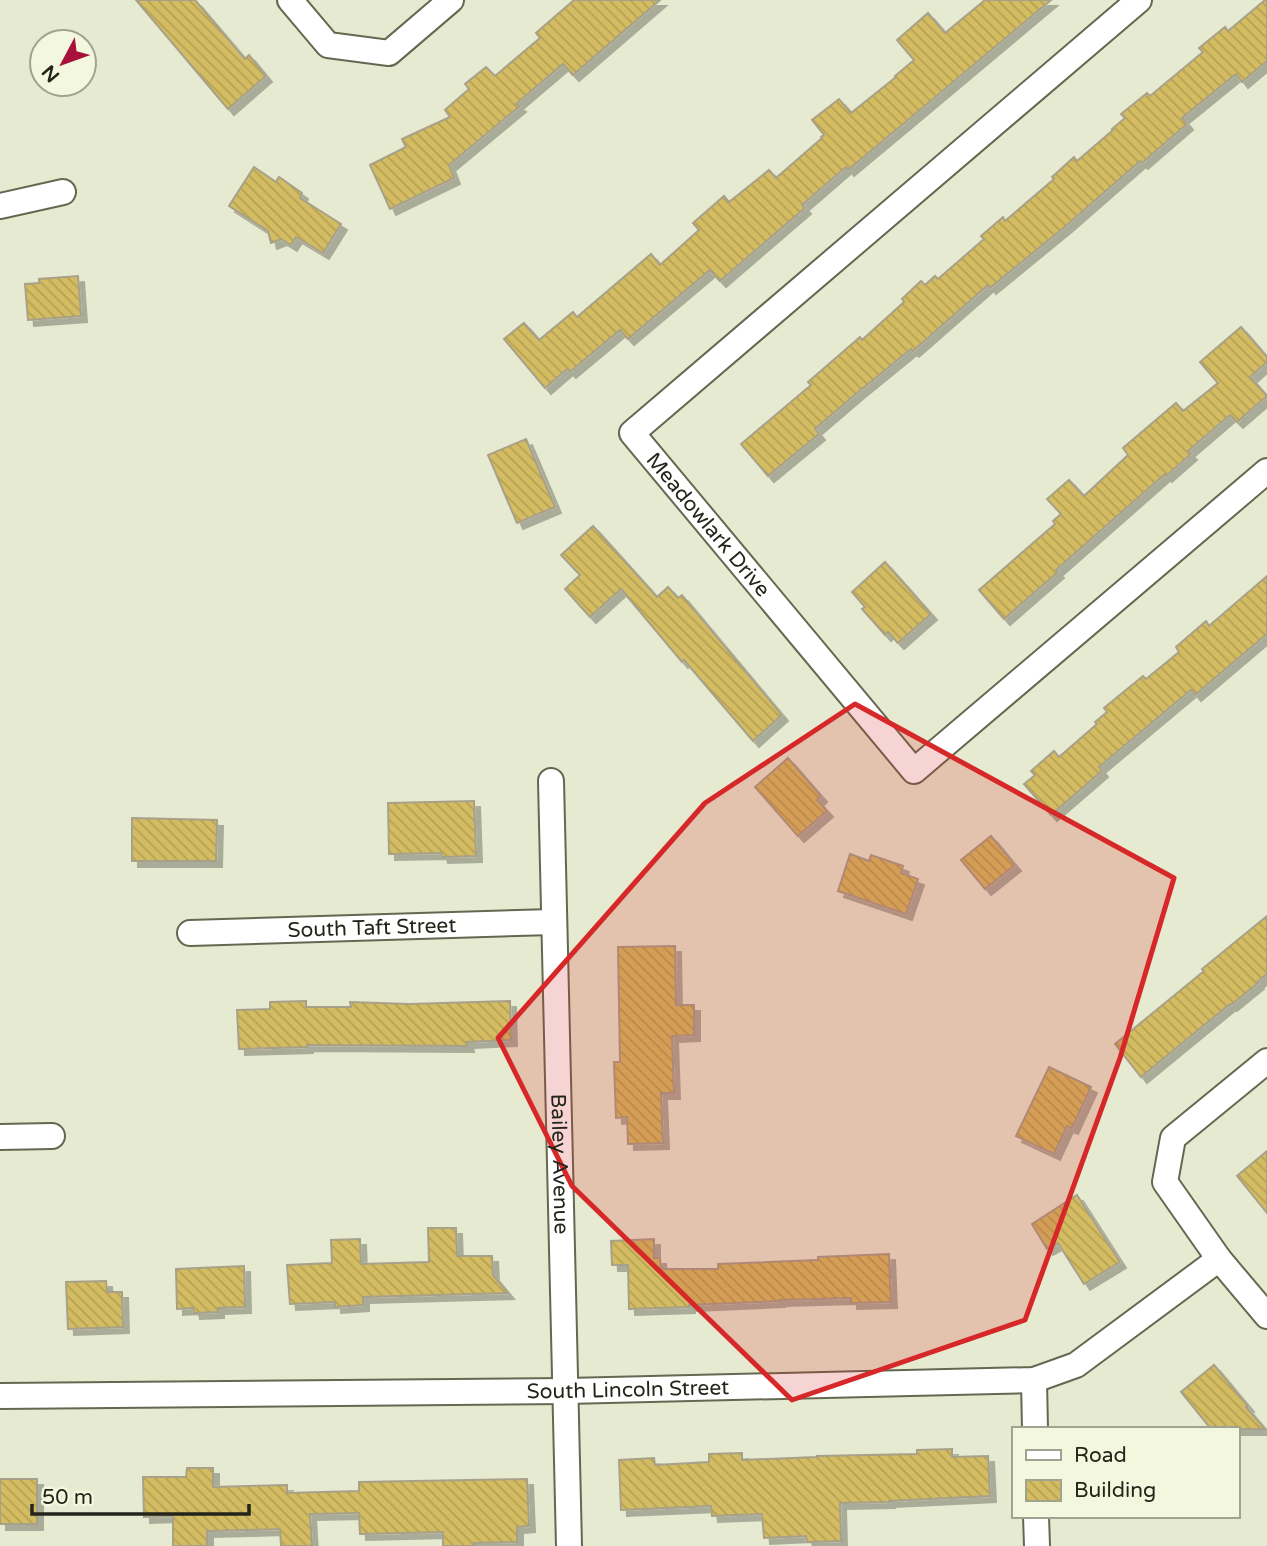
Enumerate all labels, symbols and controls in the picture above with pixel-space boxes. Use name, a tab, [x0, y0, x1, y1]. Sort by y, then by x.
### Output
north arrow	[28, 28, 98, 98]
text: N	[38, 61, 64, 86]
street label: Meadowlark Drive	[641, 448, 775, 602]
street label: South Taft Street	[287, 913, 457, 943]
street label: Bailey Avenue	[545, 1093, 574, 1235]
street label: South Lincoln Street	[527, 1375, 729, 1404]
legend	[1012, 1427, 1239, 1518]
text: Road	[1074, 1443, 1127, 1468]
scale bar	[32, 1472, 248, 1516]
text: Building	[1074, 1478, 1156, 1503]
text: 50 m	[42, 1485, 93, 1510]

